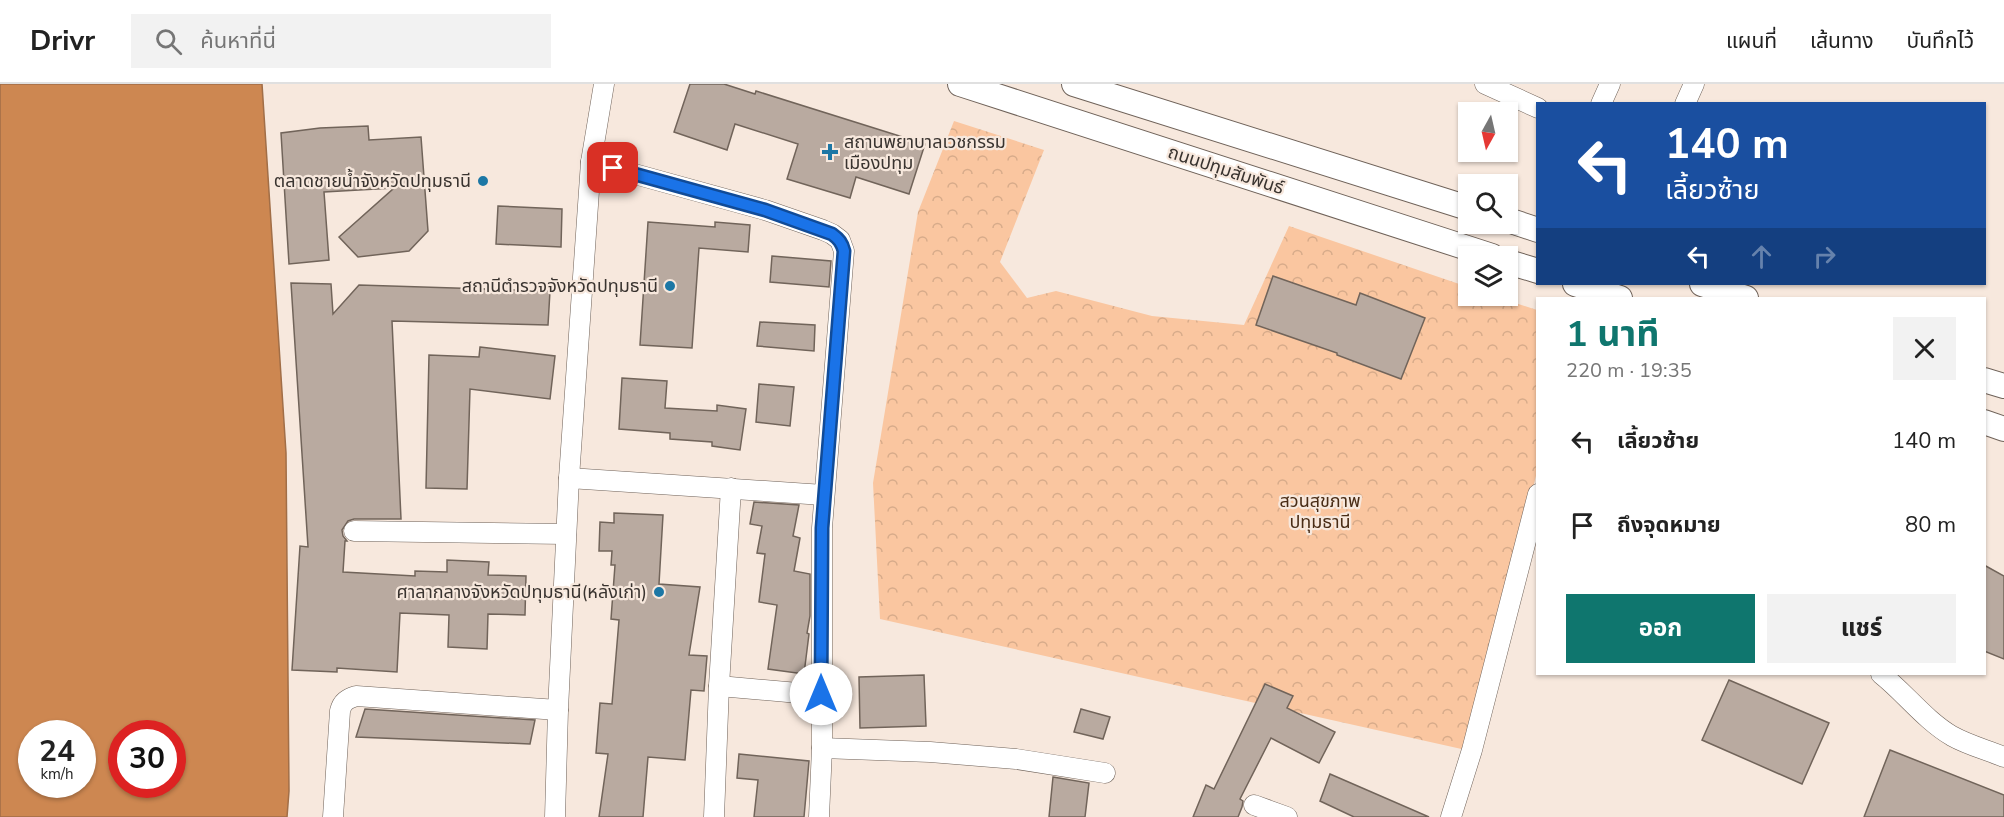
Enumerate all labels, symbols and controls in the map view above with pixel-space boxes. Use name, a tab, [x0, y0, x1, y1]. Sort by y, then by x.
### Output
search box	[131, 14, 551, 68]
text: Drivr	[30, 22, 95, 60]
icon: search	[152, 25, 185, 58]
text: ค้นหาที่นี่	[200, 26, 276, 56]
text: แผนที่	[1726, 27, 1777, 55]
text: เส้นทาง	[1810, 27, 1874, 55]
text: บันทึกไว้	[1907, 27, 1974, 55]
north arrow	[1458, 102, 1518, 162]
map controls	[1458, 102, 1518, 306]
text: 140 m	[1665, 116, 1789, 173]
icon: left	[1566, 126, 1644, 204]
place label: สถานพยาบาลเวชกรรม เมืองปทุม	[844, 130, 1006, 175]
street label: ถนนปทุมสัมพันธ์	[1165, 140, 1287, 200]
pin	[587, 142, 638, 193]
marker: สถานพยาบาลเวชกรรม เมืองปทุม	[821, 143, 839, 161]
icon: arrive	[596, 151, 629, 184]
place label: ตลาดชายน้ำจังหวัดปทุมธานี	[274, 168, 471, 193]
text: เลี้ยวซ้าย	[1665, 172, 1759, 209]
marker: ตลาดชายน้ำจังหวัดปทุมธานี	[476, 174, 490, 188]
button: search	[1458, 174, 1518, 234]
icon: left	[1682, 240, 1715, 273]
icon: ahead	[1745, 240, 1778, 273]
icon: right	[1808, 240, 1841, 273]
button: layers	[1458, 246, 1518, 306]
place label: สถานีตำรวจจังหวัดปทุมธานี	[462, 274, 658, 298]
marker: สถานีตำรวจจังหวัดปทุมธานี	[663, 279, 677, 293]
text: 1 นาที	[1566, 310, 1659, 359]
button: close	[1893, 317, 1956, 380]
text: 220 m · 19:35	[1566, 357, 1692, 384]
icon: left	[1566, 425, 1599, 458]
text: เลี้ยวซ้าย	[1617, 426, 1699, 456]
text: 140 m	[1892, 426, 1956, 456]
park label: สวนสุขภาพ ปทุมธานี	[1280, 489, 1361, 534]
icon: arrive	[1566, 509, 1599, 542]
text: ถึงจุดหมาย	[1617, 510, 1721, 540]
text: 80 m	[1905, 510, 1956, 540]
place label: ศาลากลางจังหวัดปทุมธานี(หลังเก่า)	[397, 580, 647, 604]
marker: ศาลากลางจังหวัดปทุมธานี(หลังเก่า)	[652, 585, 666, 599]
button: ออก	[1566, 594, 1755, 663]
button: แชร์	[1767, 594, 1956, 663]
position arrow	[789, 662, 853, 726]
speed limit sign: 30	[108, 720, 186, 798]
text: 24	[39, 731, 75, 772]
text: km/h	[40, 764, 74, 784]

